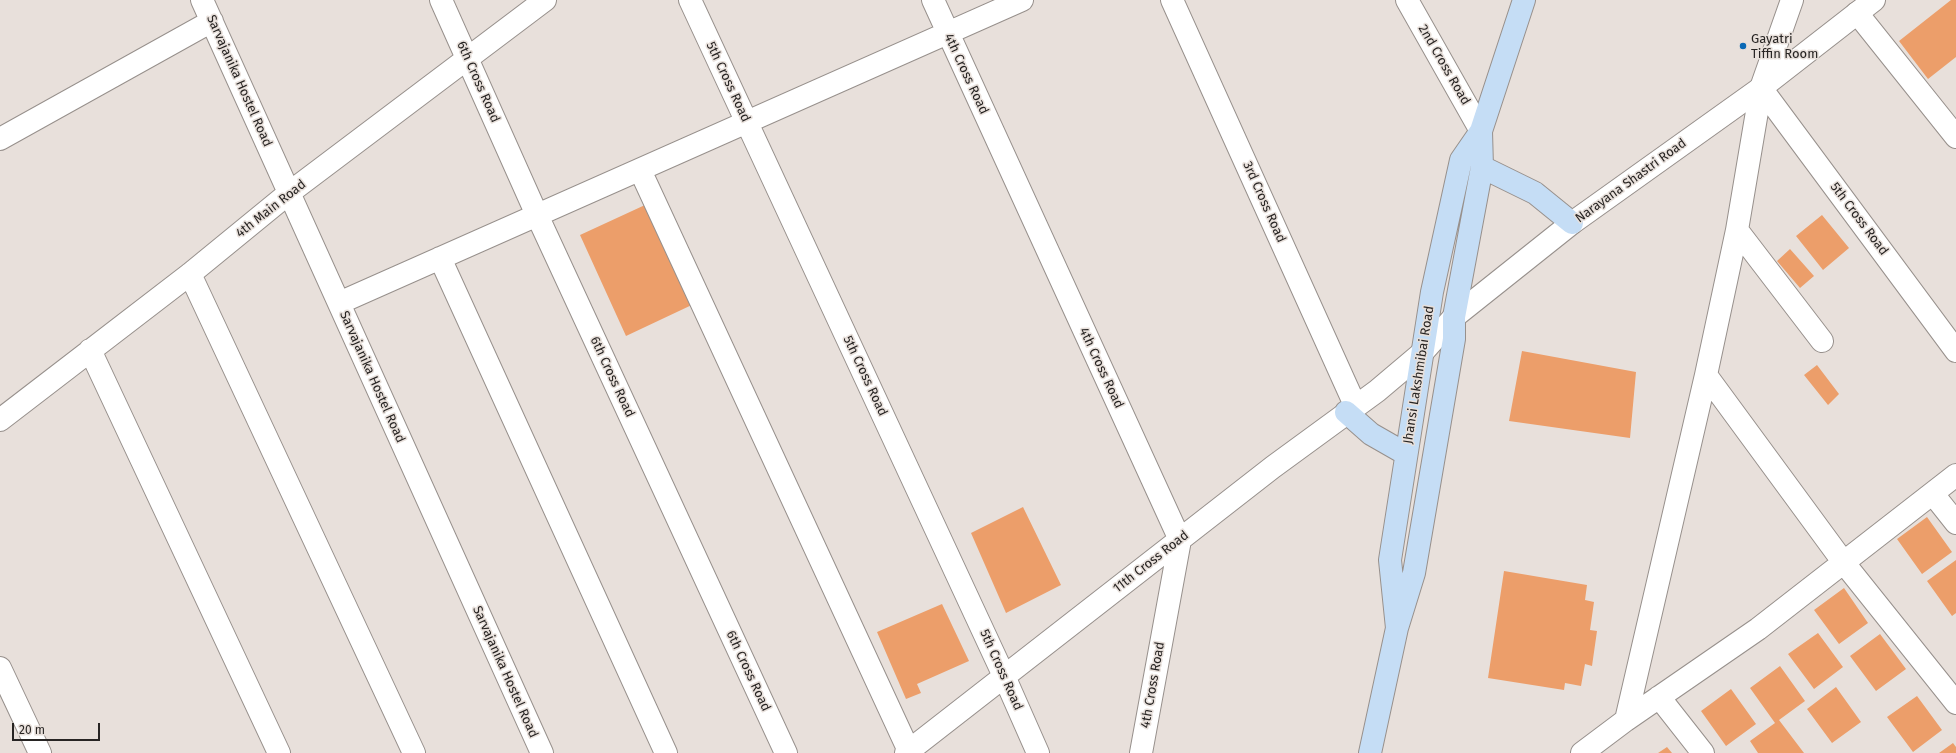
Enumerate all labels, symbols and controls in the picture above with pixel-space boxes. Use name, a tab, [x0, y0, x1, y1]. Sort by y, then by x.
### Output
street label: Sarvajanika Hostel Road	[203, 13, 275, 149]
street label: 2nd Cross Road	[1415, 22, 1473, 108]
street label: 4th Cross Road	[940, 31, 992, 117]
place label: Gayatri Tiffin Room	[1751, 31, 1818, 62]
street label: 6th Cross Road	[453, 39, 503, 125]
street label: 5th Cross Road	[703, 39, 753, 125]
marker: Gayatri Tiffin Room	[1738, 41, 1748, 51]
street label: Narayana Shastri Road	[1572, 136, 1690, 226]
street label: 3rd Cross Road	[1239, 159, 1289, 245]
street label: 4th Main Road	[233, 177, 309, 241]
street label: 5th Cross Road	[1827, 180, 1891, 258]
street label: Jhansi Lakshmibai Road	[1400, 305, 1438, 445]
street label: Sarvajanika Hostel Road	[336, 309, 408, 445]
street label: 4th Cross Road	[1075, 325, 1127, 411]
street label: 5th Cross Road	[840, 333, 890, 419]
street label: 6th Cross Road	[586, 334, 638, 420]
street label: 11th Cross Road	[1110, 528, 1192, 596]
street label: Sarvajanika Hostel Road	[469, 604, 541, 740]
street label: 5th Cross Road	[976, 627, 1026, 713]
street label: 6th Cross Road	[722, 628, 774, 714]
street label: 4th Cross Road	[1138, 641, 1168, 729]
scale bar	[14, 715, 102, 741]
text: 20 m	[19, 723, 45, 737]

